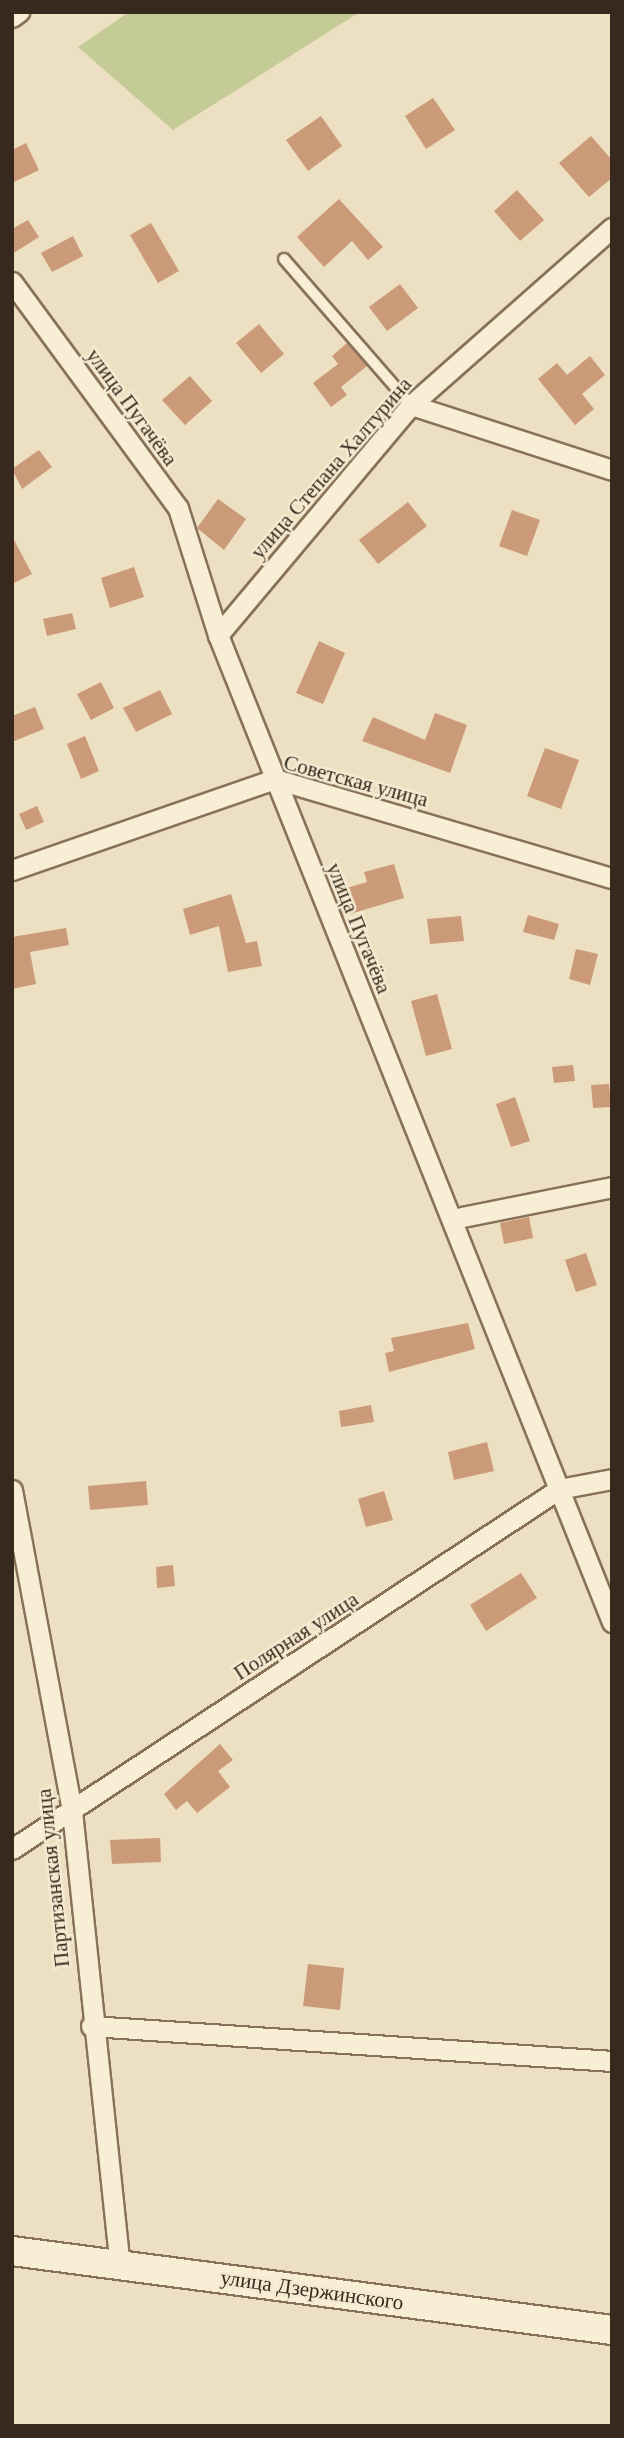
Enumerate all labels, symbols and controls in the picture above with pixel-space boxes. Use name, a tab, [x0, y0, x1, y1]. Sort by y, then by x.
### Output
street label: улица Пугачёва	[81, 343, 183, 471]
street label: улица Степана Халтурина	[245, 372, 417, 564]
street label: Советская улица	[281, 750, 431, 812]
street label: улица Пугачёва	[321, 859, 397, 997]
street label: Полярная улица	[229, 1586, 363, 1686]
street label: Партизанская улица	[31, 1788, 75, 1968]
street label: улица Дзержинского	[219, 2265, 405, 2315]

